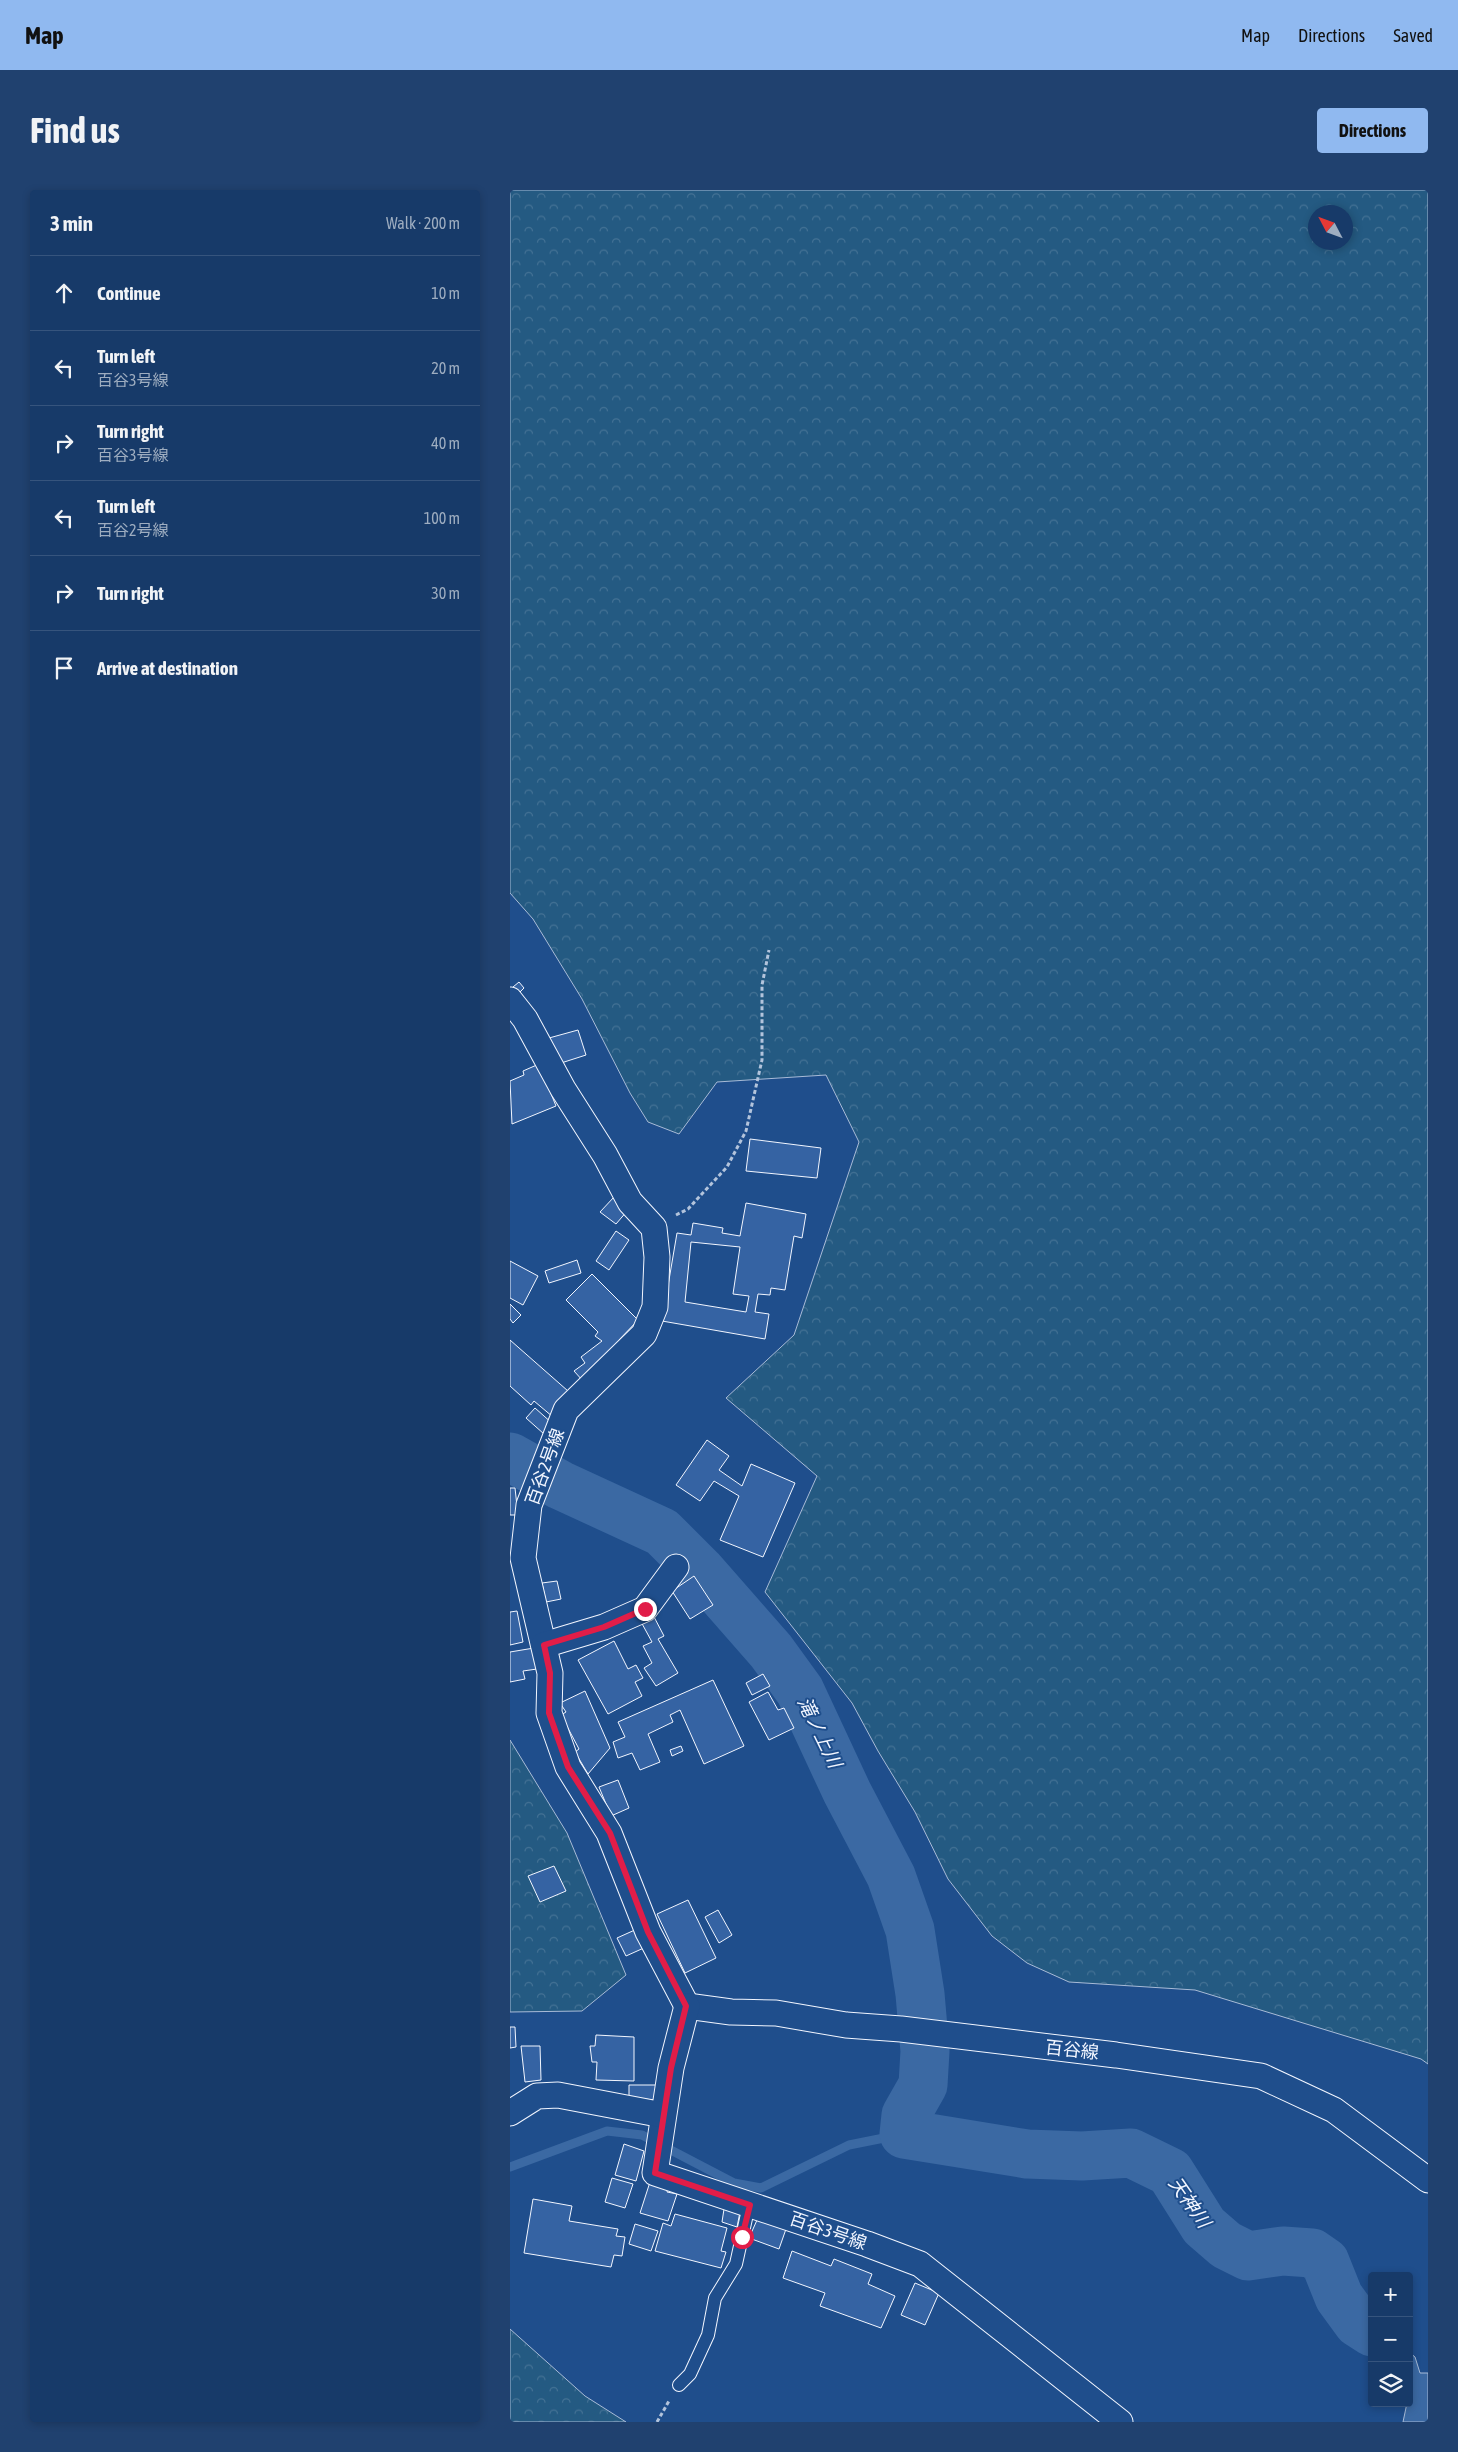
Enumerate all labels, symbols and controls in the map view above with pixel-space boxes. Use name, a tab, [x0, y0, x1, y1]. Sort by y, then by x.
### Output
text: Map	[25, 22, 64, 49]
text: Map	[1241, 25, 1270, 46]
text: Directions	[1298, 25, 1365, 46]
text: Saved	[1393, 25, 1433, 46]
button: Directions	[1317, 108, 1428, 153]
text: Find us	[30, 110, 120, 150]
north arrow	[1308, 205, 1353, 250]
text: 3 min	[50, 211, 93, 235]
text: Walk · 200 m	[386, 214, 460, 232]
icon: ahead	[50, 279, 78, 307]
text: Continue	[97, 282, 161, 304]
text: 10 m	[431, 284, 460, 302]
text: Turn left	[97, 345, 155, 367]
icon: left	[50, 354, 78, 382]
text: 20 m	[431, 359, 460, 377]
text: 百谷3号線	[97, 371, 169, 389]
text: Turn right	[97, 420, 164, 442]
icon: right	[50, 429, 78, 457]
text: 40 m	[431, 434, 460, 452]
text: 百谷3号線	[97, 446, 169, 464]
text: Turn left	[97, 495, 155, 517]
icon: left	[50, 504, 78, 532]
text: 100 m	[424, 509, 460, 527]
text: 百谷2号線	[97, 521, 169, 539]
icon: right	[50, 579, 78, 607]
text: Turn right	[97, 582, 164, 604]
text: 30 m	[431, 584, 460, 602]
icon: arrive	[50, 654, 78, 682]
text: Arrive at destination	[97, 657, 238, 679]
street label: 百谷2号線	[521, 1425, 568, 1508]
route end	[634, 1598, 657, 1621]
water label: 滝ノ上川	[793, 1693, 847, 1773]
street label: 百谷線	[1044, 2036, 1100, 2063]
water label: 天神川	[1165, 2172, 1217, 2233]
street label: 百谷3号線	[787, 2208, 870, 2254]
route start	[731, 2226, 754, 2249]
map controls	[1368, 2272, 1413, 2407]
button: +	[1368, 2272, 1413, 2317]
button: −	[1368, 2317, 1413, 2362]
button: layers	[1368, 2362, 1413, 2407]

